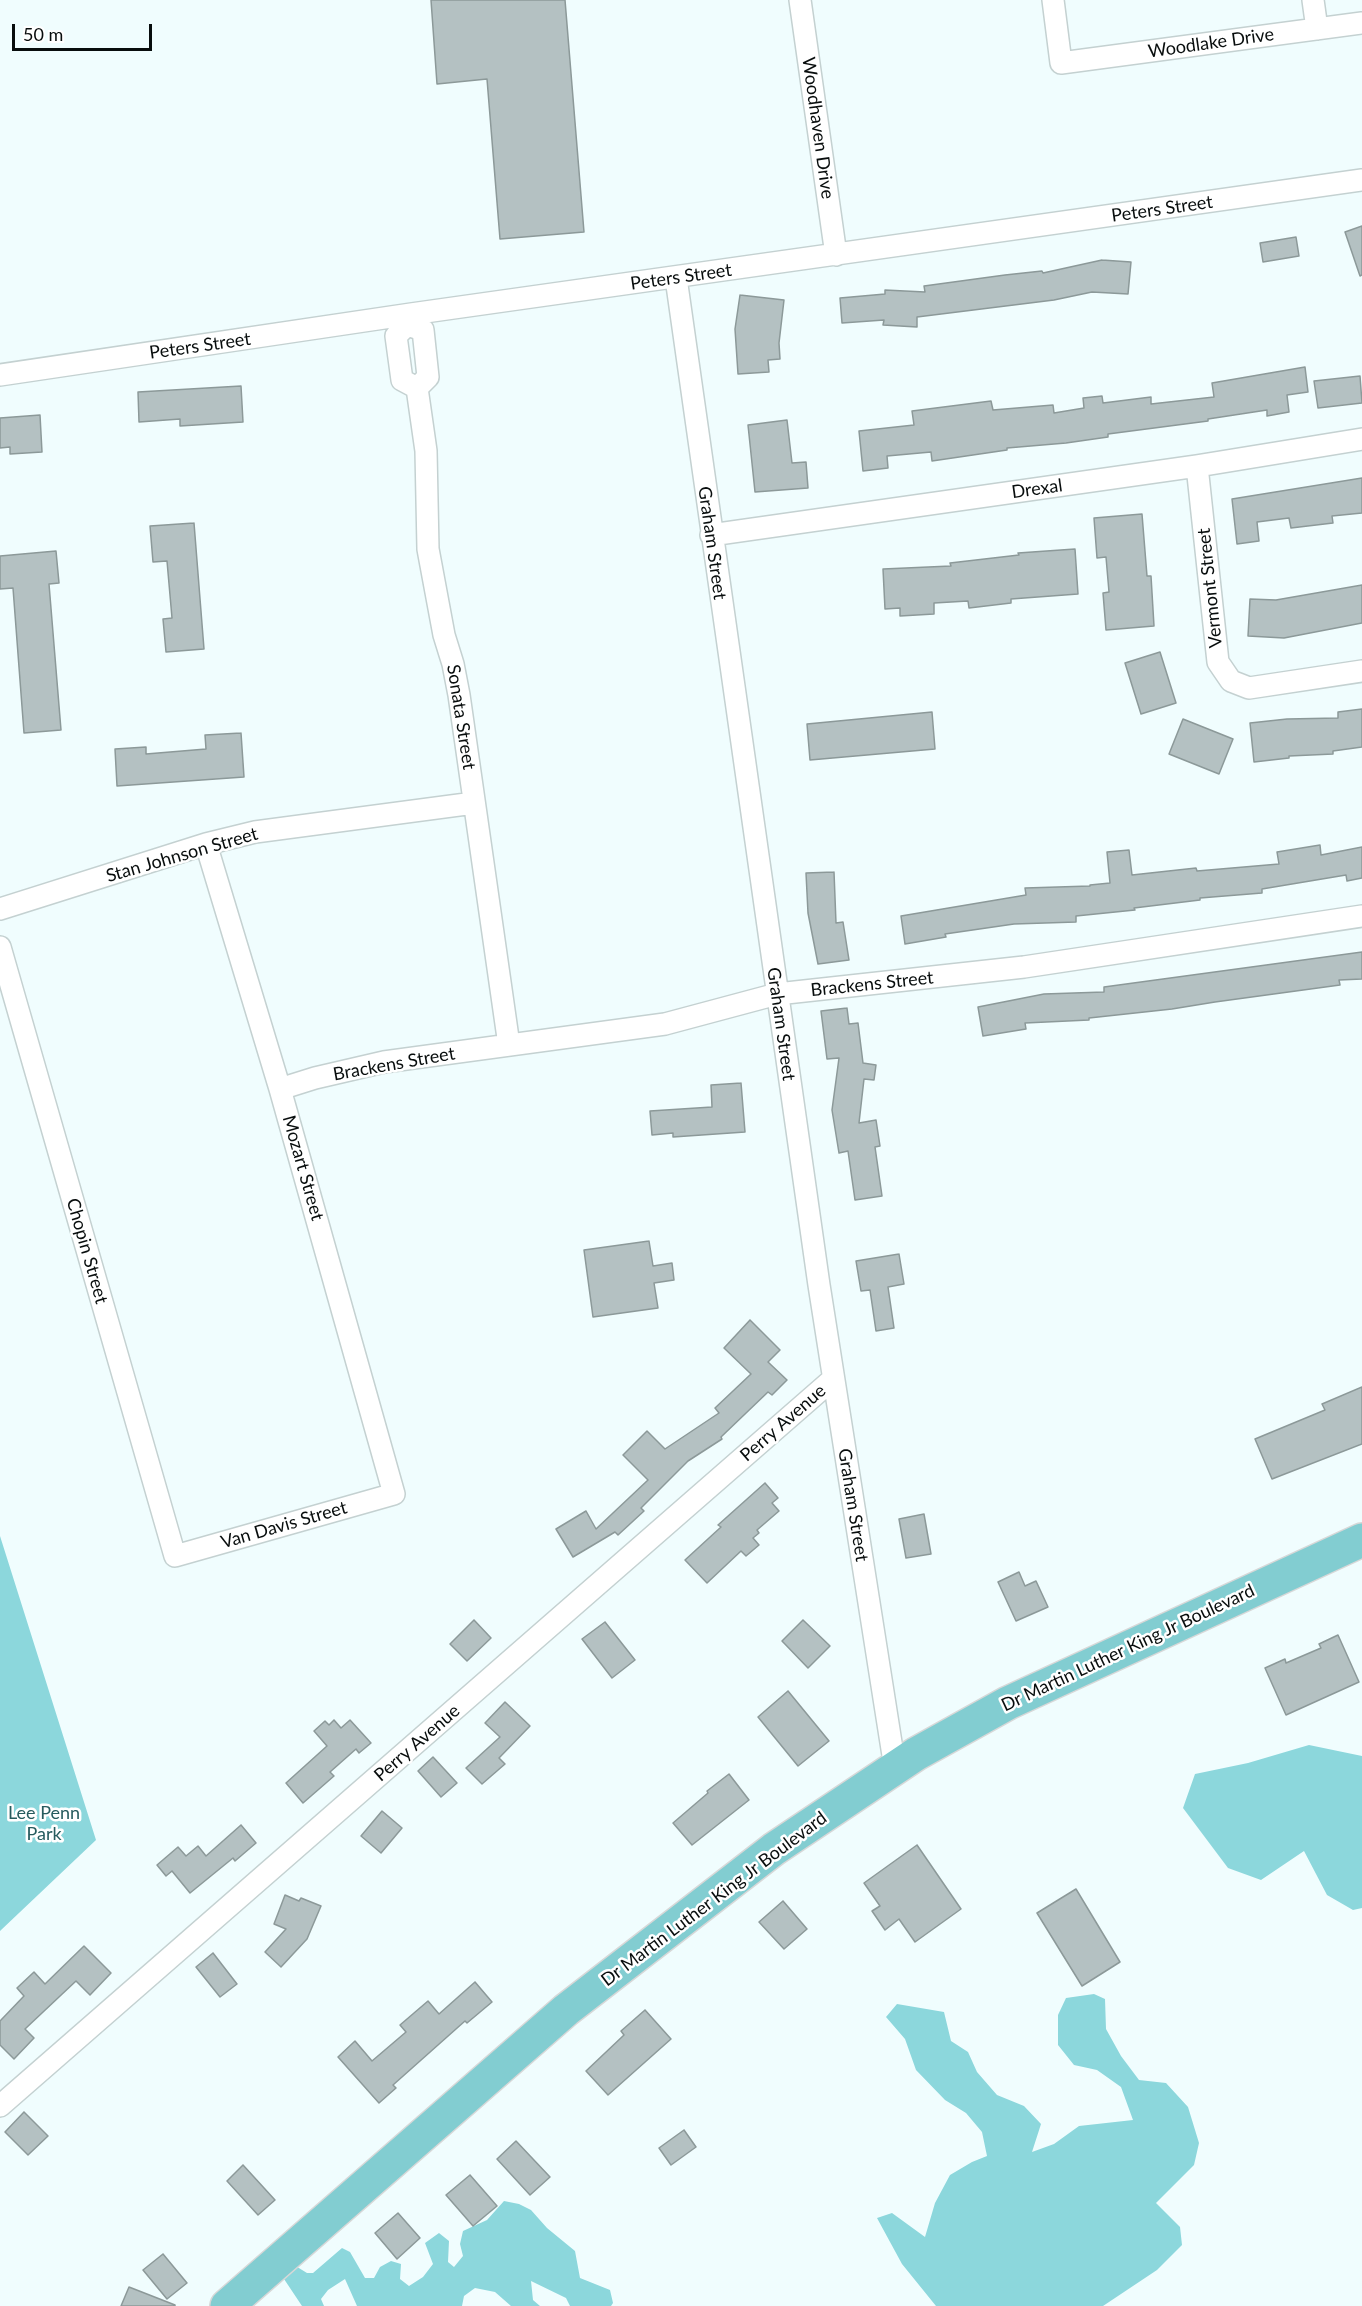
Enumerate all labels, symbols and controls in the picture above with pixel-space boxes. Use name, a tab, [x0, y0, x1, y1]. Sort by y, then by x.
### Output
scale bar	[15, 12, 154, 50]
text: 50 m	[23, 23, 63, 45]
street label: Woodlake Drive	[1147, 23, 1275, 63]
street label: Woodhaven Drive	[797, 56, 839, 200]
street label: Peters Street	[1110, 191, 1214, 227]
street label: Peters Street	[629, 259, 733, 295]
street label: Peters Street	[148, 328, 252, 364]
street label: Drexal	[1010, 475, 1064, 503]
street label: Graham Street	[693, 485, 731, 601]
street label: Vermont Street	[1193, 527, 1227, 649]
street label: Sonata Street	[442, 663, 480, 771]
street label: Stan Johnson Street	[104, 823, 260, 887]
street label: Graham Street	[762, 966, 800, 1082]
street label: Brackens Street	[810, 967, 934, 1001]
street label: Brackens Street	[331, 1043, 457, 1085]
street label: Mozart Street	[278, 1113, 328, 1223]
street label: Chopin Street	[62, 1196, 112, 1306]
street label: Perry Avenue	[736, 1380, 830, 1466]
street label: Graham Street	[833, 1447, 873, 1563]
street label: Van Davis Street	[219, 1497, 349, 1553]
street label: Dr Martin Luther King Jr Boulevard	[998, 1580, 1258, 1716]
street label: Perry Avenue	[370, 1700, 464, 1786]
park label: Lee Penn Park	[8, 1802, 80, 1844]
street label: Dr Martin Luther King Jr Boulevard	[597, 1807, 831, 1991]

